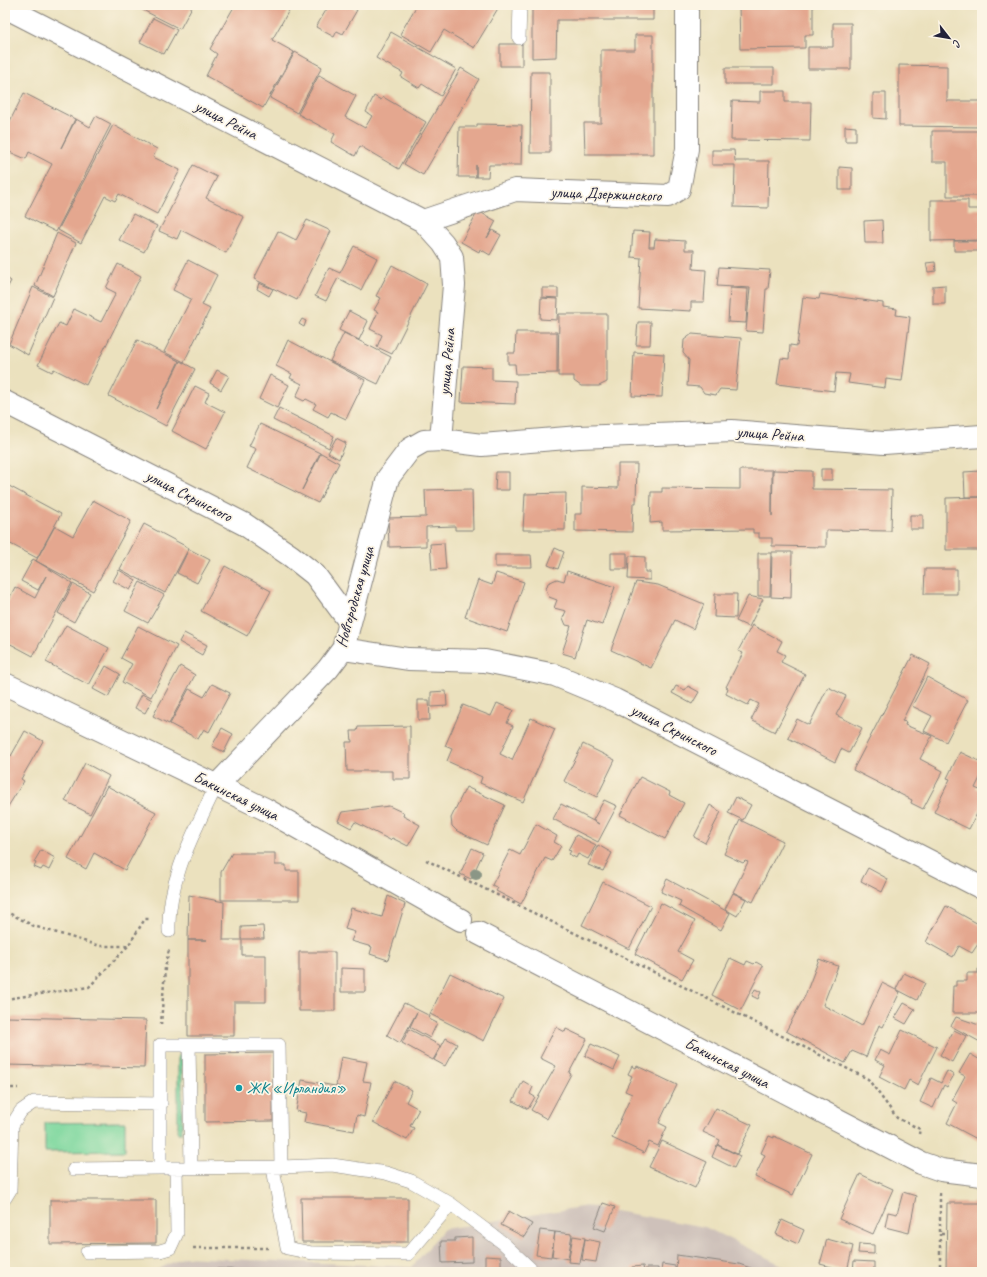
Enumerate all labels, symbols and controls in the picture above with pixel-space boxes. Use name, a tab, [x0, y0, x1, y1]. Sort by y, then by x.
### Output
north arrow	[929, 18, 969, 58]
text: С	[949, 37, 965, 50]
street label: улица Рейна	[191, 95, 261, 145]
street label: улица Дзержинского	[549, 182, 663, 206]
street label: улица Рейна	[434, 327, 460, 397]
street label: улица Рейна	[735, 422, 805, 446]
street label: улица Скринского	[142, 465, 237, 527]
street label: Новгородская улица	[331, 543, 379, 650]
street label: улица Скринского	[627, 699, 722, 761]
street label: Бакинская улица	[190, 767, 283, 826]
street label: Бакинская улица	[681, 1033, 773, 1093]
place label: ЖК «Ирландия»	[247, 1078, 346, 1098]
marker: ЖК «Ирландия»	[234, 1083, 244, 1093]

